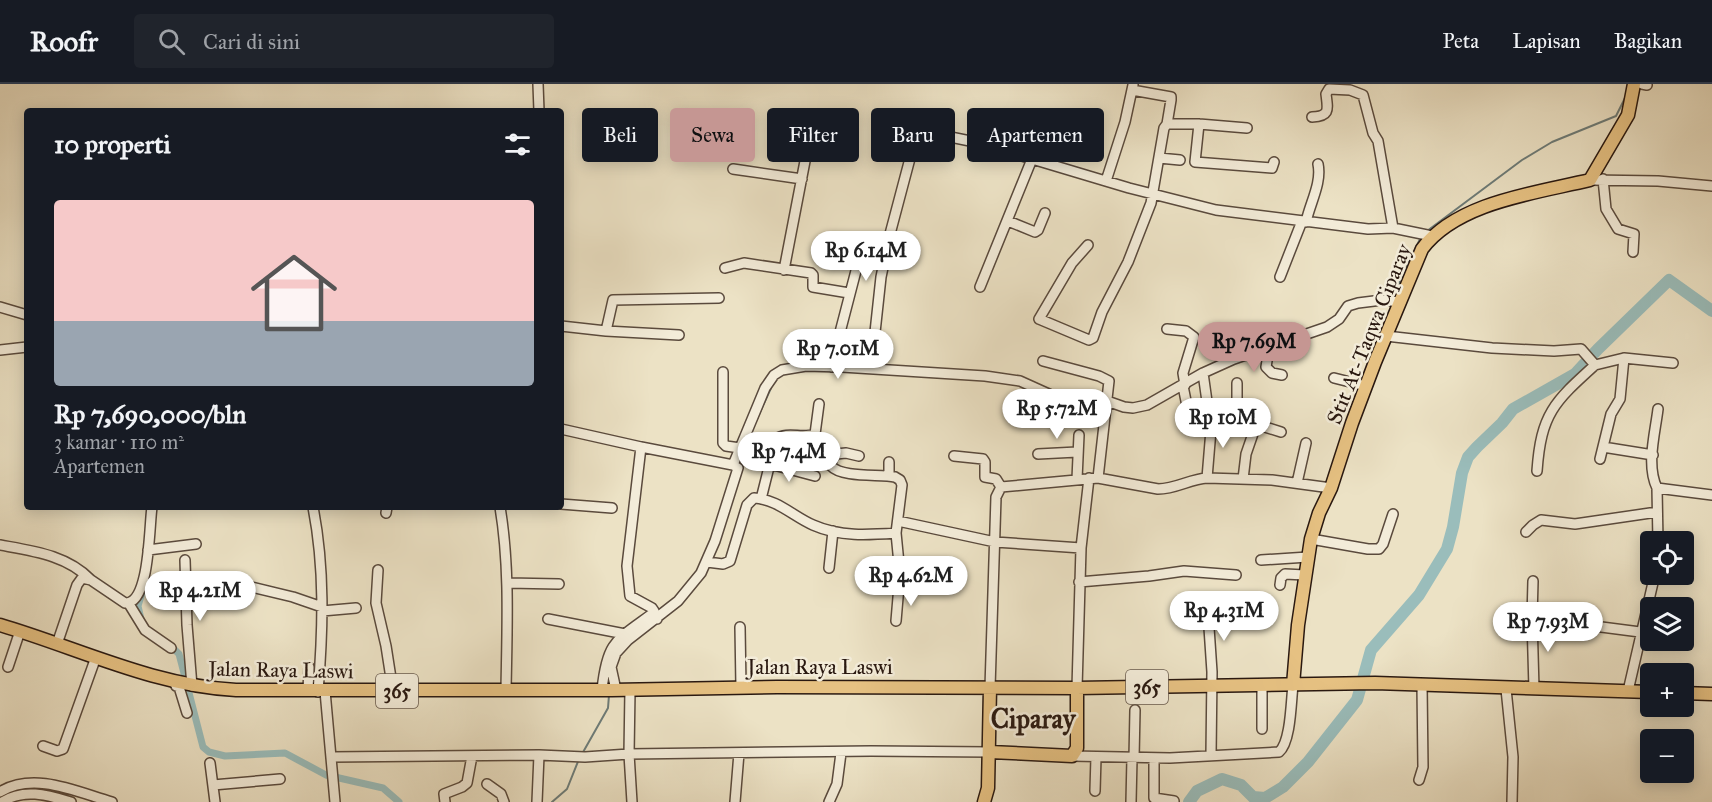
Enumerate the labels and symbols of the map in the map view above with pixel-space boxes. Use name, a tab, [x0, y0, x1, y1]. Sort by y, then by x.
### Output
pin: Rp 6.14M	[804, 231, 928, 282]
street label: Stit At-Taqwa Ciparay	[1321, 239, 1417, 428]
pin: Rp 7.69M	[1192, 322, 1316, 373]
pin: Rp 7.01M	[776, 329, 900, 380]
pin: Rp 5.72M	[995, 389, 1119, 440]
pin: Rp 10M	[1174, 398, 1272, 449]
pin: Rp 7.4M	[734, 432, 844, 483]
pin: Rp 4.62M	[849, 556, 973, 607]
pin: Rp 4.21M	[138, 571, 262, 622]
pin: Rp 4.31M	[1162, 591, 1286, 642]
pin: Rp 7.93M	[1486, 602, 1610, 653]
street label: Jalan Raya Laswi	[745, 654, 893, 680]
street label: Jalan Raya Laswi	[206, 656, 354, 684]
road number: 365	[1126, 670, 1168, 704]
road number: 365	[376, 674, 418, 708]
district label: Ciparay	[991, 702, 1077, 736]

